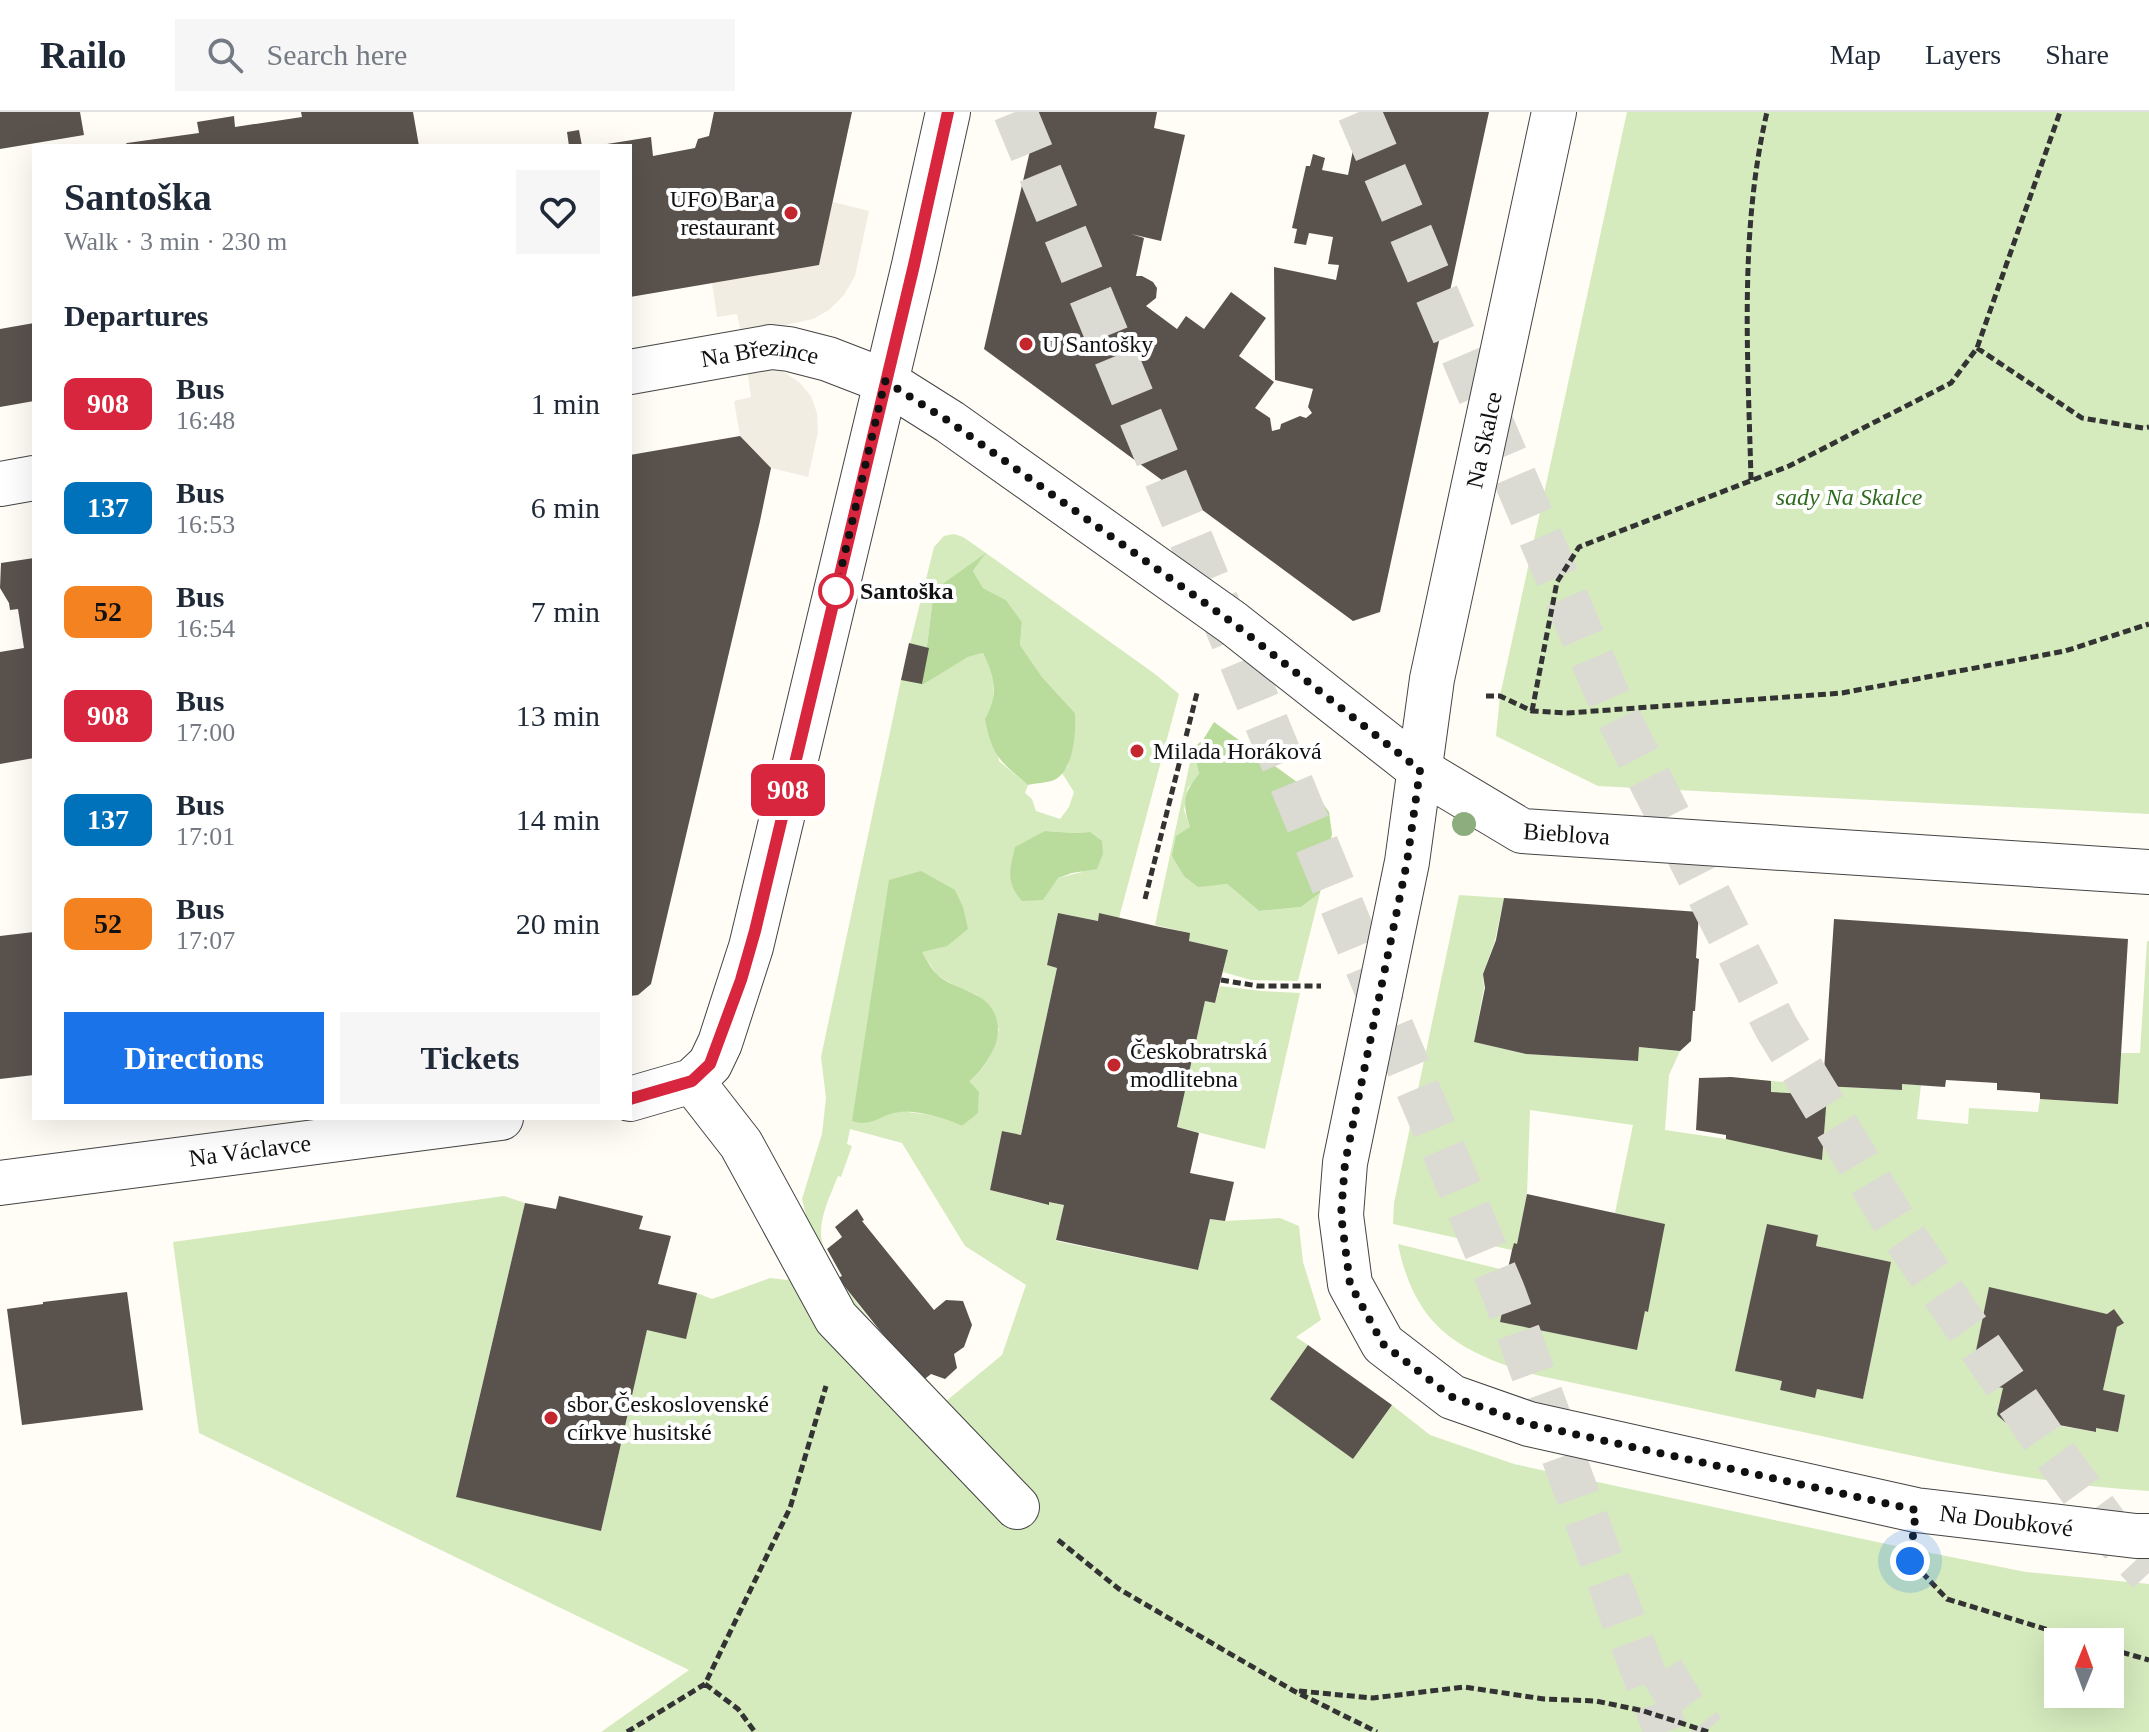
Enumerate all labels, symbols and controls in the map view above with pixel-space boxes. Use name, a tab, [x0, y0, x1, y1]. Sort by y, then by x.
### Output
search box	[175, 19, 735, 91]
icon: search	[203, 33, 247, 77]
text: Railo	[40, 34, 127, 76]
text: Search here	[267, 38, 407, 71]
text: Map	[1830, 39, 1881, 70]
text: Layers	[1925, 39, 2001, 70]
text: Share	[2045, 39, 2109, 70]
button: heart	[516, 170, 600, 254]
text: Santoška	[64, 176, 212, 218]
place label: UFO Bar a restaurant	[670, 186, 775, 240]
marker: UFO Bar a restaurant	[782, 204, 800, 222]
text: Walk · 3 min · 230 m	[64, 227, 287, 256]
text: Departures	[64, 299, 208, 332]
place label: U Santošky	[1042, 331, 1153, 357]
street label: Na Březince	[699, 334, 822, 372]
marker: U Santošky	[1017, 335, 1035, 353]
text: Bus	[176, 372, 224, 405]
text: 1 min	[531, 387, 600, 420]
text: 908	[87, 388, 129, 419]
street label: Na Skalce	[1461, 389, 1507, 491]
text: 16:48	[176, 406, 235, 435]
text: Bus	[176, 476, 224, 509]
park label: sady Na Skalce	[1776, 484, 1923, 510]
text: 6 min	[531, 491, 600, 524]
text: 137	[87, 492, 129, 523]
text: 16:53	[176, 510, 235, 539]
marker: Santoška	[819, 574, 853, 608]
place label: Santoška	[860, 578, 953, 604]
text: Bus	[176, 580, 224, 613]
text: 7 min	[531, 595, 600, 628]
text: 52	[94, 596, 122, 627]
text: 16:54	[176, 614, 235, 643]
text: Bus	[176, 684, 224, 717]
text: 13 min	[516, 699, 600, 732]
text: 908	[87, 700, 129, 731]
text: 17:00	[176, 718, 235, 747]
place label: Milada Horáková	[1153, 738, 1322, 764]
marker: Milada Horáková	[1128, 742, 1146, 760]
line badge: 908	[742, 764, 834, 816]
text: 908	[767, 774, 809, 805]
text: Bus	[176, 788, 224, 821]
text: 14 min	[516, 803, 600, 836]
text: 137	[87, 804, 129, 835]
street label: Bieblova	[1522, 818, 1611, 850]
text: 17:01	[176, 822, 235, 851]
text: Bus	[176, 892, 224, 925]
text: 20 min	[516, 907, 600, 940]
text: 52	[94, 908, 122, 939]
text: 17:07	[176, 926, 235, 955]
button: Directions	[64, 1012, 324, 1104]
button: Tickets	[340, 1012, 600, 1104]
place label: Českobratrská modlitebna	[1130, 1038, 1268, 1092]
marker: Českobratrská modlitebna	[1105, 1056, 1123, 1074]
street label: Na Václavce	[187, 1130, 313, 1171]
place label: sbor Československé církve husitské	[567, 1391, 769, 1445]
marker: sbor Československé církve husitské	[542, 1409, 560, 1427]
street label: Na Doubkové	[1938, 1500, 2074, 1541]
your location	[1890, 1541, 1930, 1581]
north arrow	[2044, 1628, 2124, 1708]
map controls	[2044, 1628, 2124, 1708]

